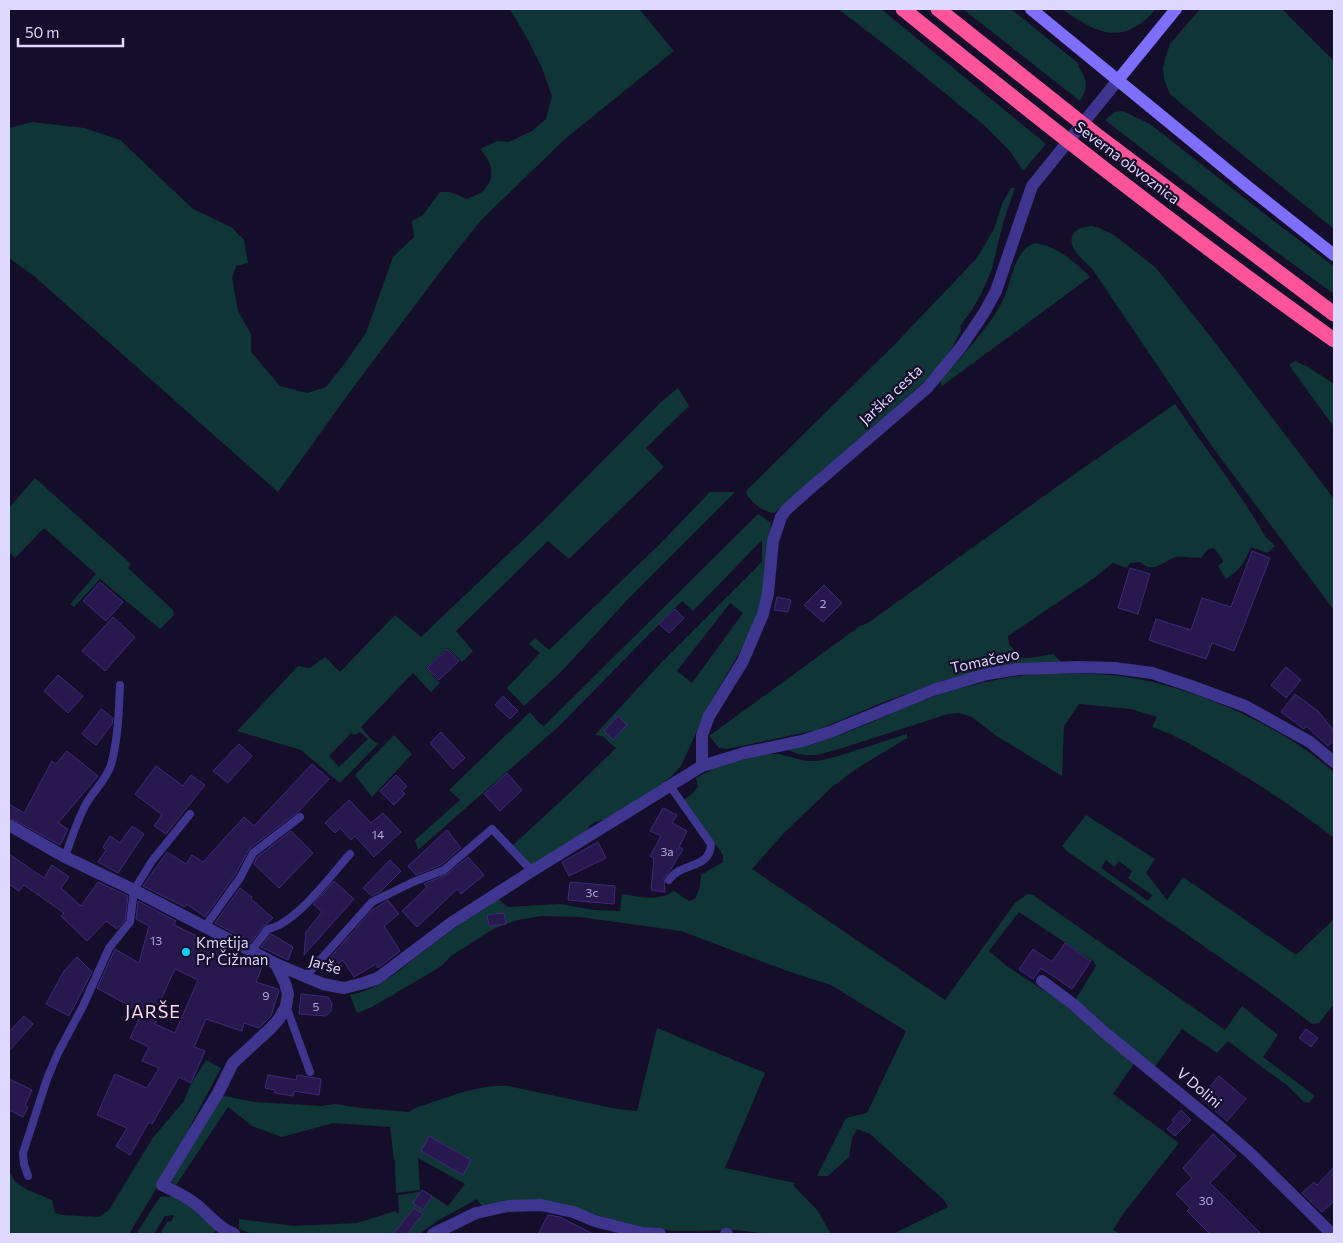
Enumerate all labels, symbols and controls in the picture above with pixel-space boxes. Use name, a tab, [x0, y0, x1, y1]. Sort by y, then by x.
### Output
scale bar	[18, 15, 122, 47]
text: 50 m	[25, 23, 59, 41]
street label: Severna obvoznica	[1072, 117, 1183, 207]
street label: Jarška cesta	[855, 360, 926, 428]
house number: 2	[820, 596, 827, 610]
street label: Tomačevo	[949, 644, 1021, 676]
house number: 14	[372, 827, 384, 841]
house number: 3a	[660, 844, 674, 858]
house number: 3c	[586, 885, 598, 899]
house number: 13	[150, 933, 162, 947]
place label: Kmetija Pr' Čižman	[196, 933, 268, 968]
marker: Kmetija Pr' Čižman	[180, 946, 192, 958]
street label: Jarše	[307, 951, 344, 977]
house number: 9	[262, 988, 270, 1002]
house number: 5	[313, 999, 320, 1013]
district label: JARŠE	[125, 1000, 181, 1022]
street label: V Dolini	[1173, 1063, 1226, 1111]
house number: 30	[1199, 1193, 1214, 1207]

